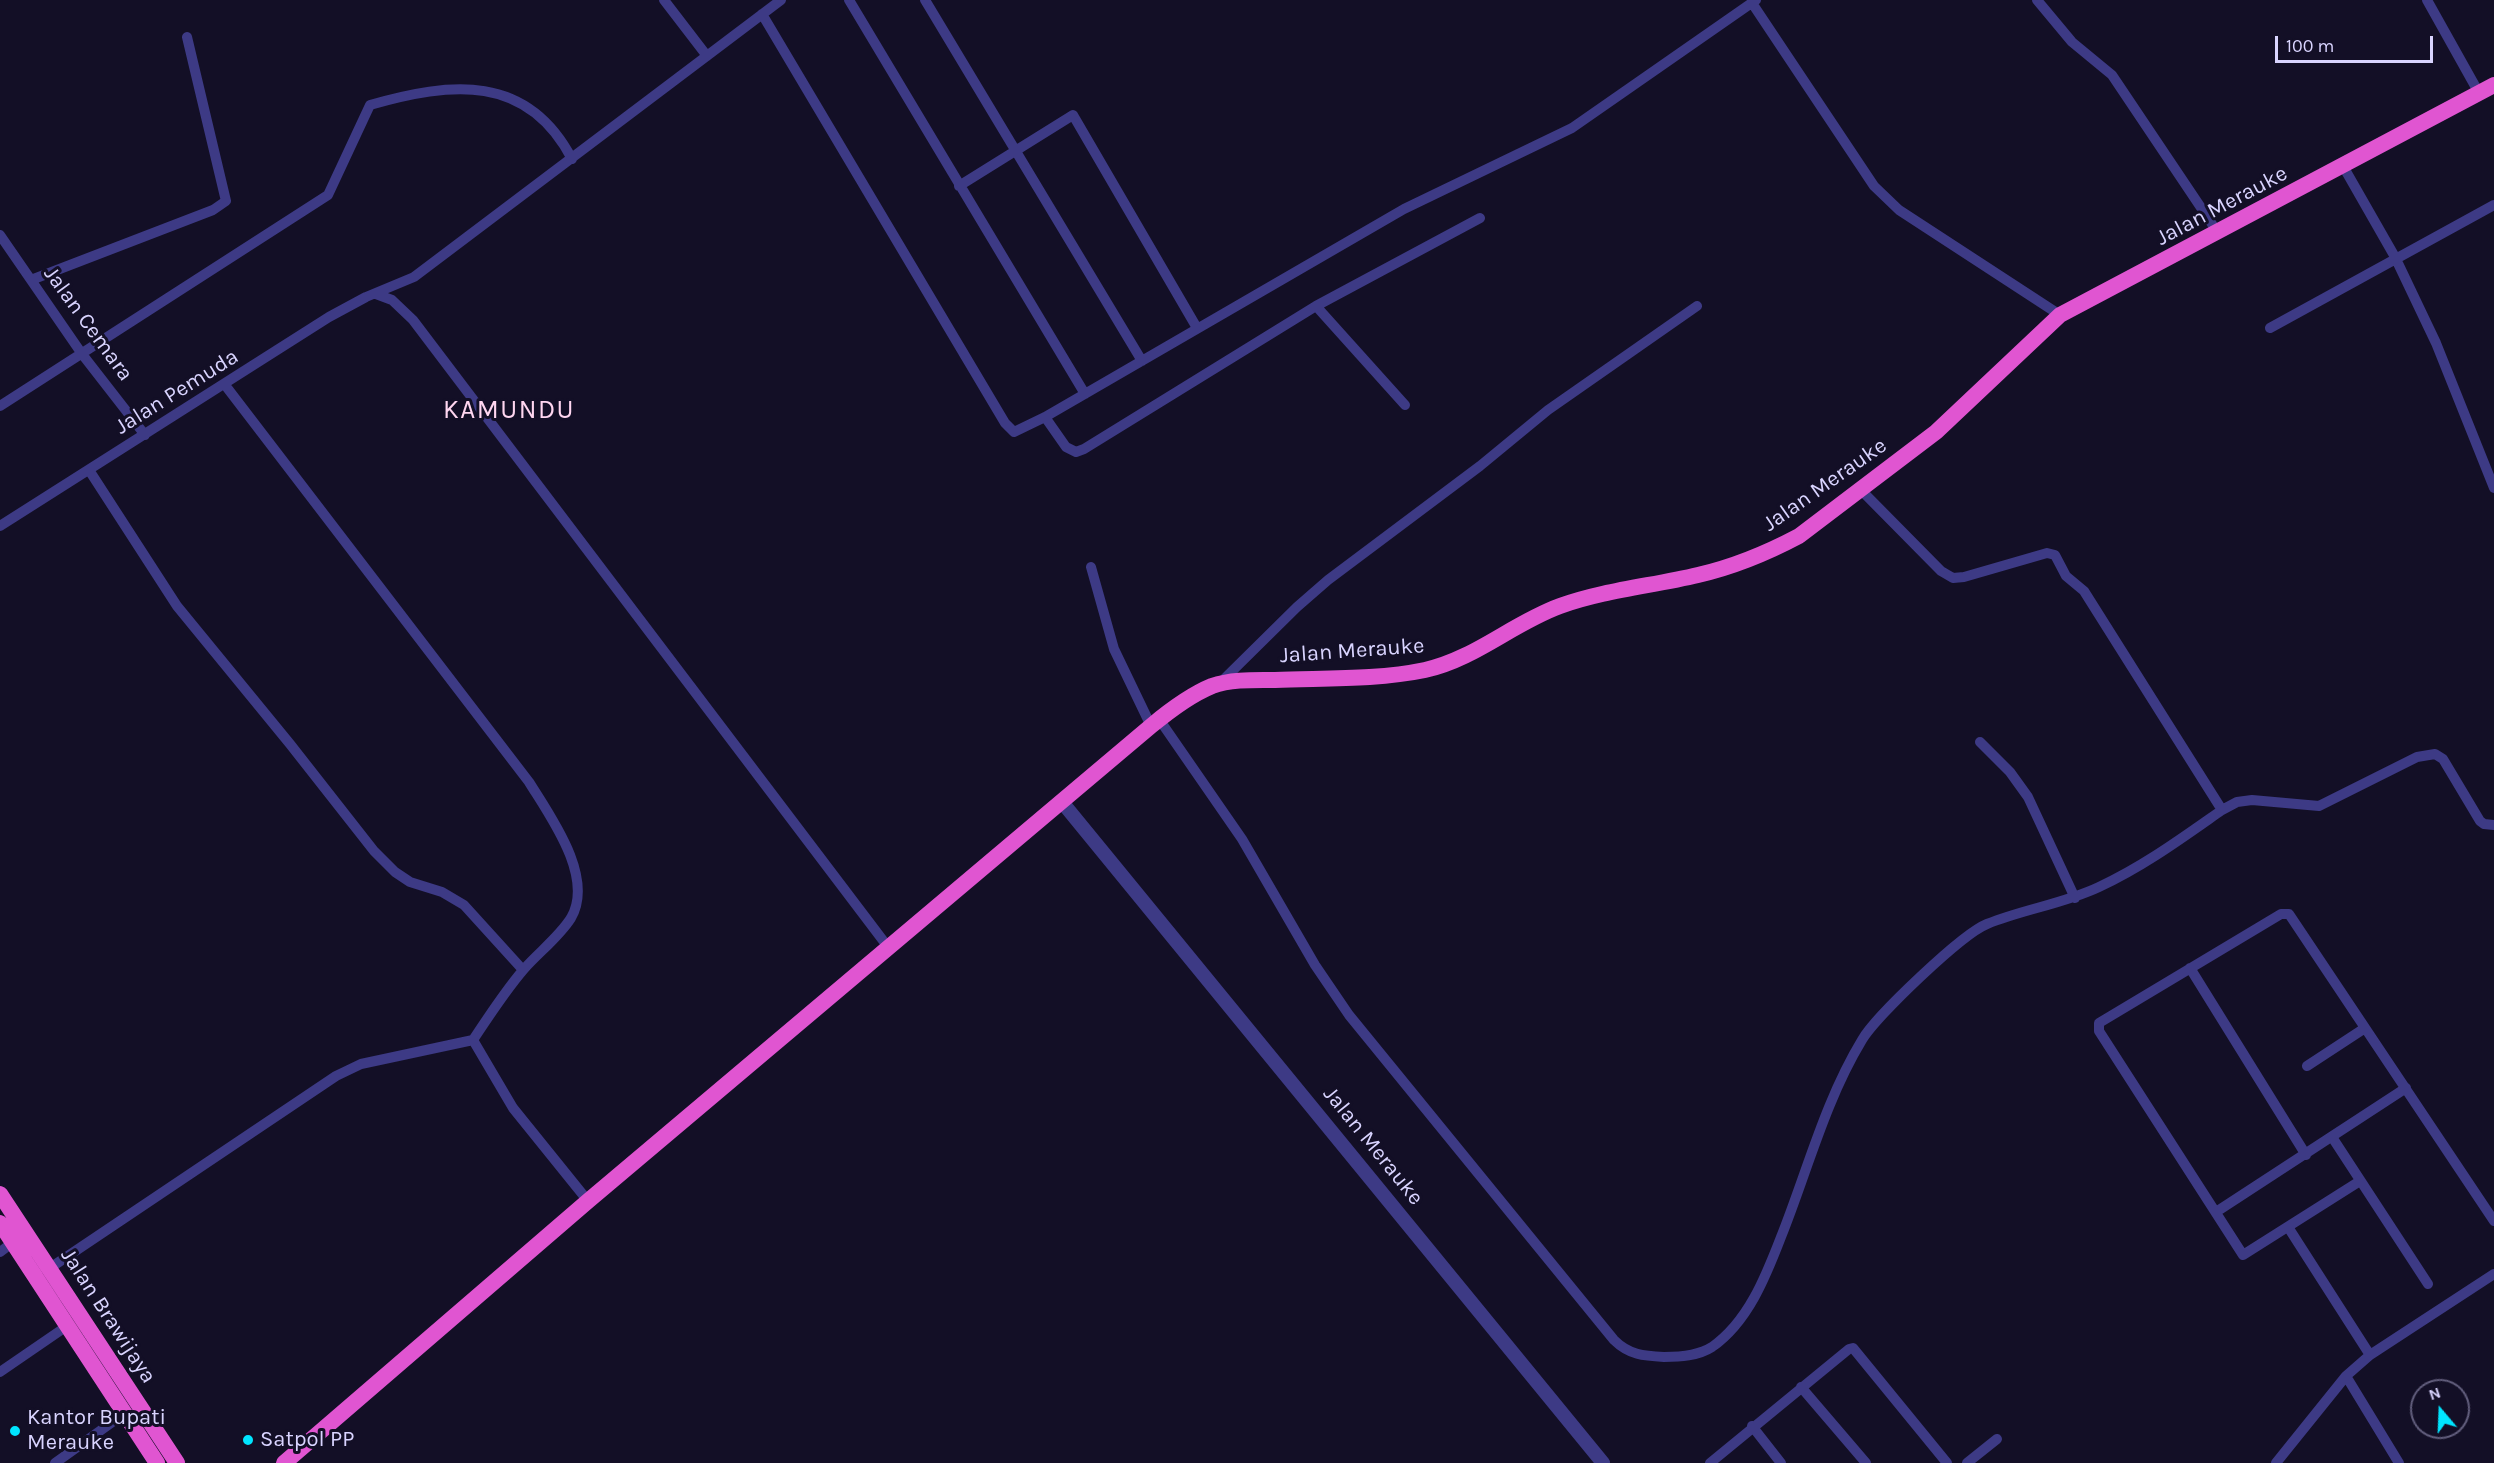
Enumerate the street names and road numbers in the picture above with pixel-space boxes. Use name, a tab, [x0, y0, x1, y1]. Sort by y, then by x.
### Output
street label: Jalan Merauke	[2152, 160, 2292, 252]
street label: Jalan Cemara	[38, 262, 138, 386]
street label: Jalan Pemuda	[111, 344, 243, 440]
street label: Jalan Merauke	[1758, 433, 1892, 537]
street label: Jalan Merauke	[1279, 633, 1425, 669]
street label: Jalan Merauke	[1317, 1081, 1429, 1211]
street label: Jalan Brawijaya	[55, 1244, 161, 1388]

